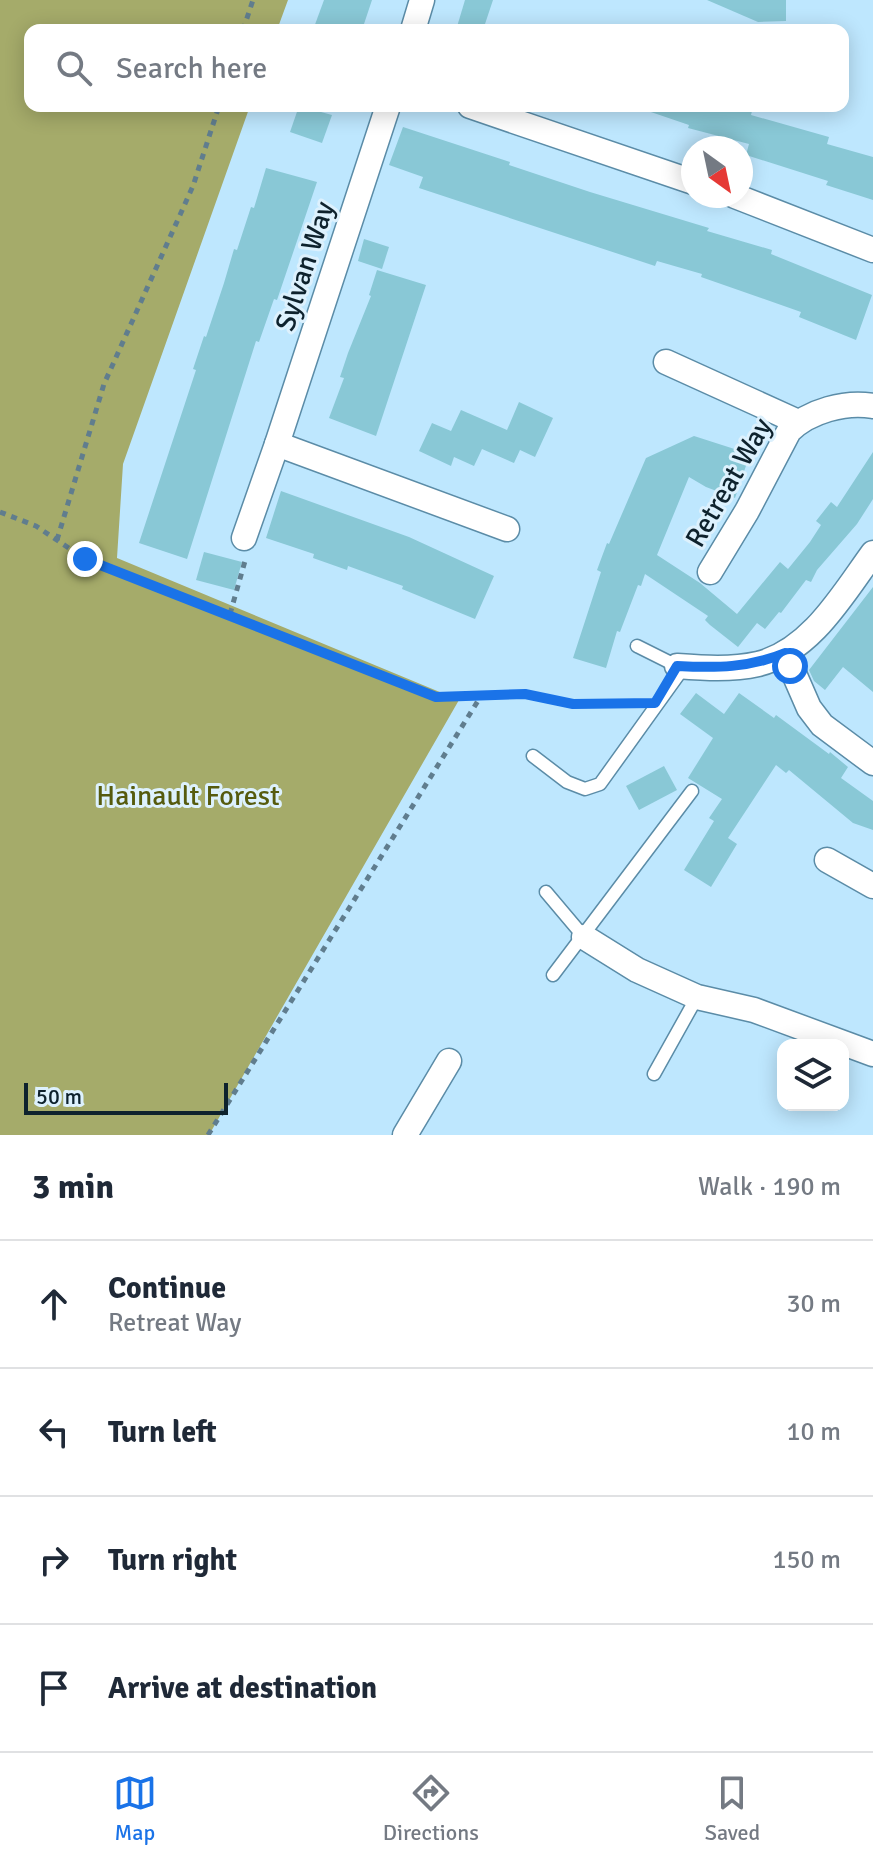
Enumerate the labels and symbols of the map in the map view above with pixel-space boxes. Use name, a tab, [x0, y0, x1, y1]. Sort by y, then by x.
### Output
north arrow	[681, 136, 753, 208]
street label: Sylvan Way	[268, 197, 342, 335]
street label: Retreat Way	[678, 412, 779, 553]
route end	[67, 541, 103, 577]
route start	[772, 648, 808, 684]
park label: Hainault Forest	[96, 779, 280, 813]
scale bar	[24, 1079, 228, 1115]

